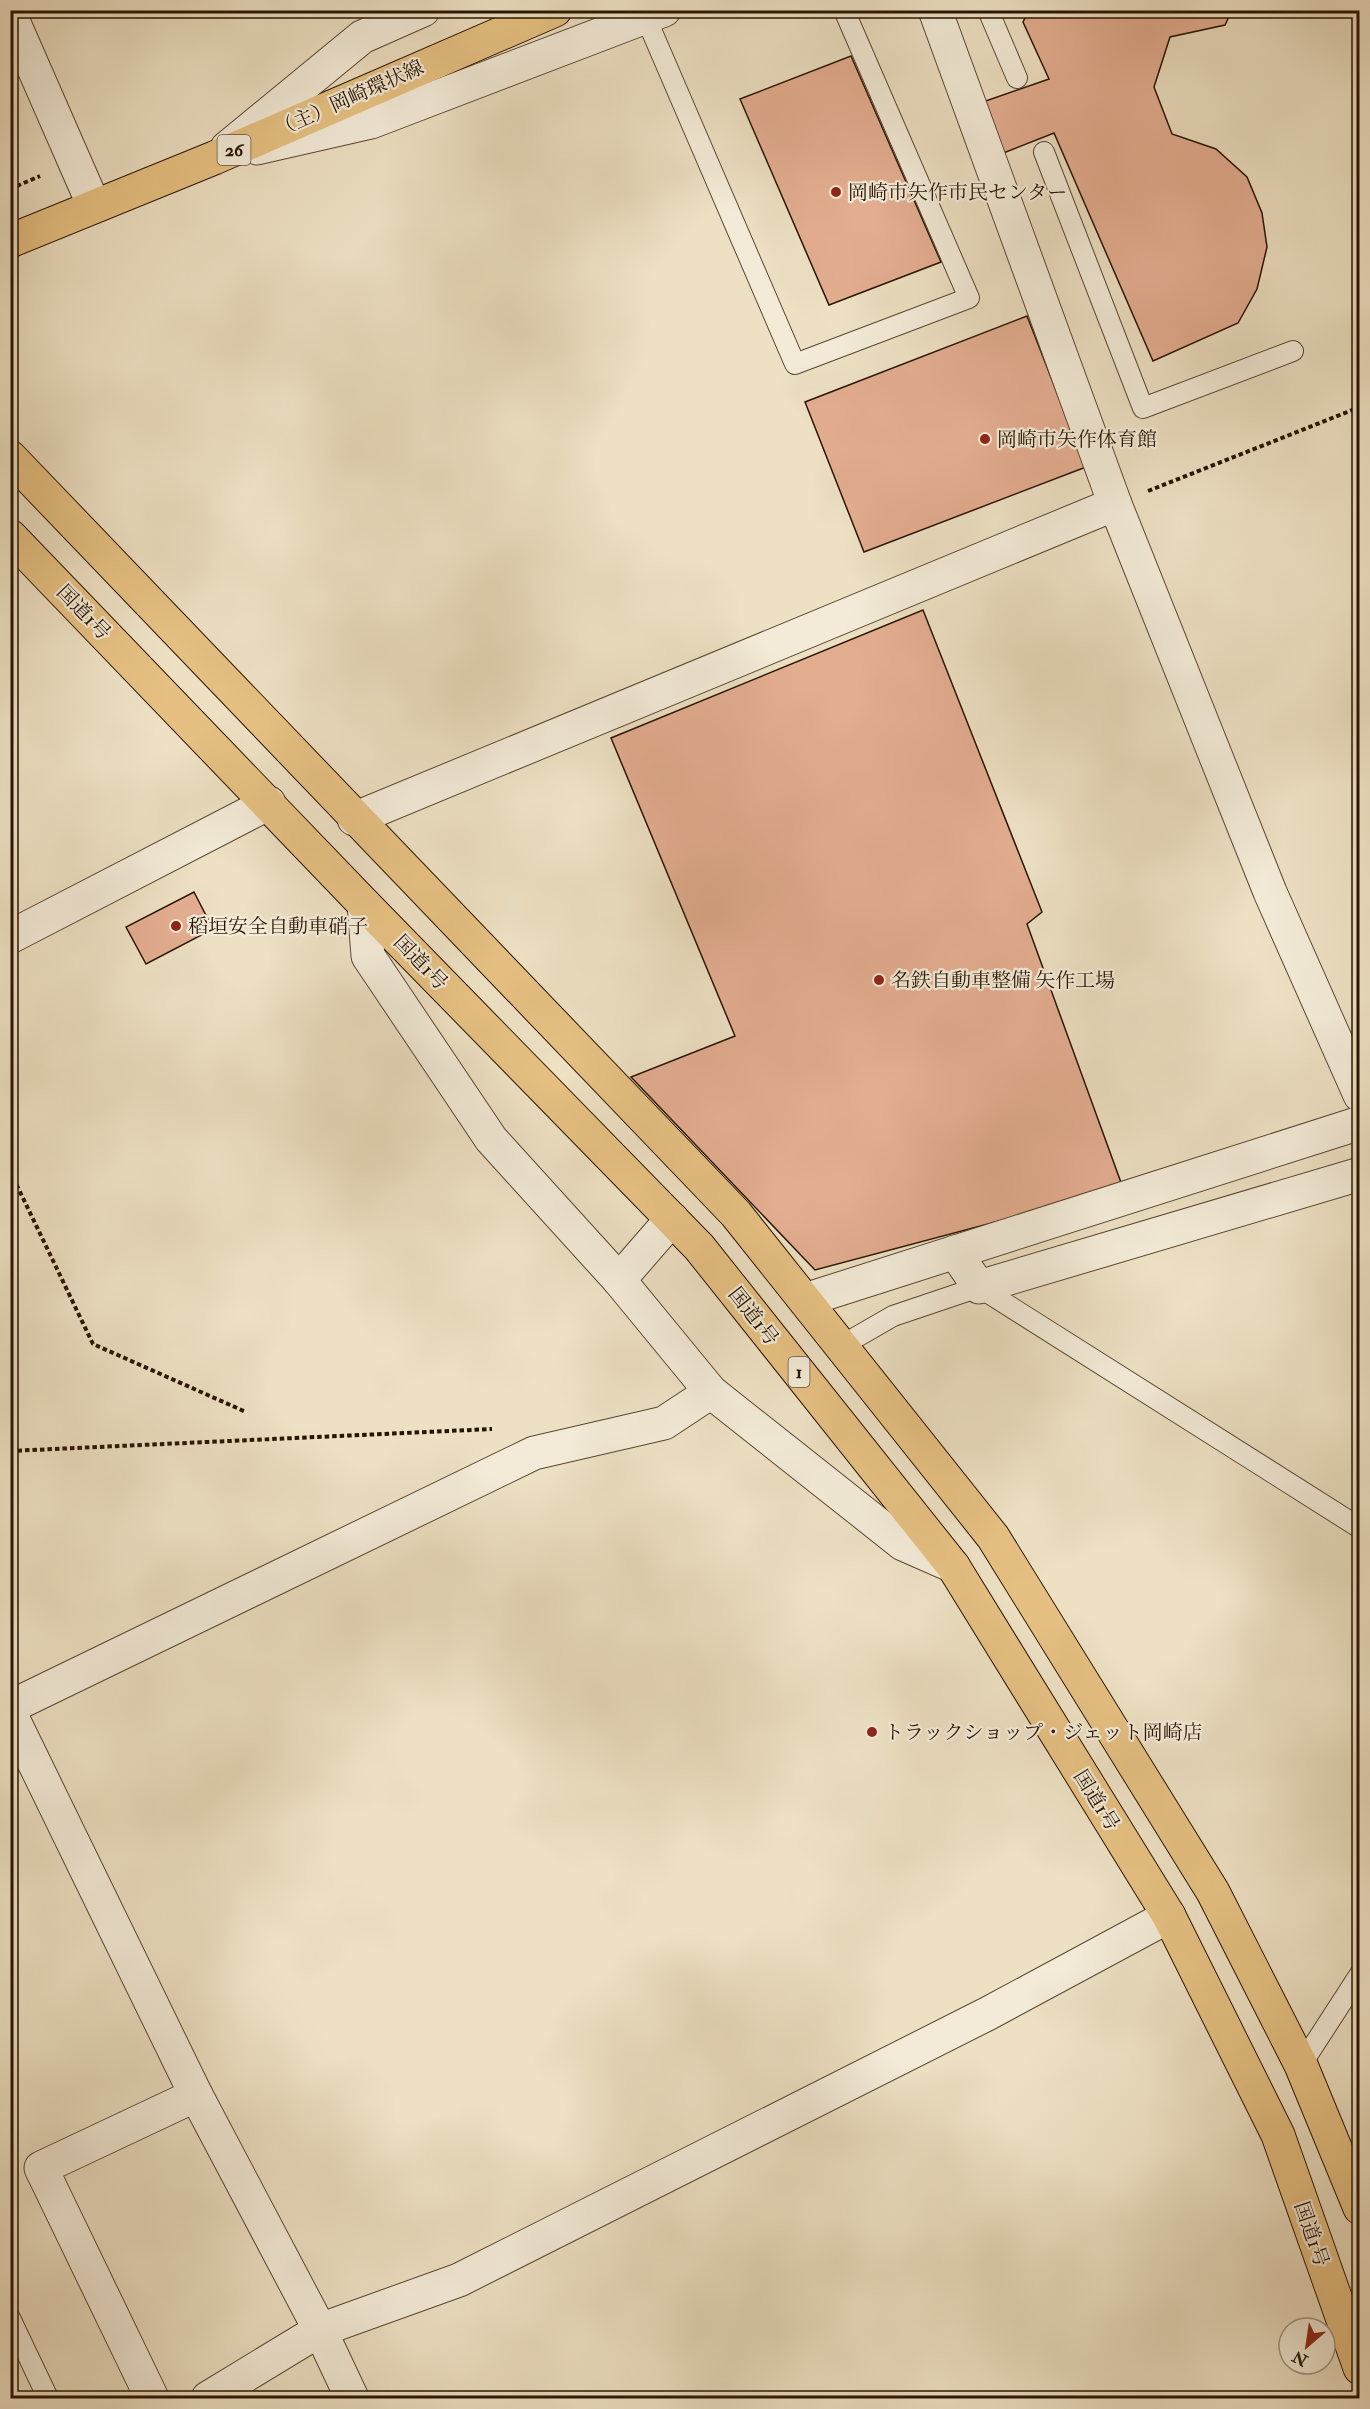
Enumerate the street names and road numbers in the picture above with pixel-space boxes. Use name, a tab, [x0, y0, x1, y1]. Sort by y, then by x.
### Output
street label: （主）岡崎環状線	[271, 54, 427, 142]
road number: 26	[218, 135, 250, 165]
street label: 国道1号	[51, 580, 116, 645]
street label: 国道1号	[388, 930, 453, 995]
street label: 国道1号	[723, 1282, 784, 1350]
road number: 1	[788, 1357, 810, 1387]
street label: 国道1号	[1068, 1765, 1125, 1835]
street label: 国道1号	[1289, 2198, 1334, 2270]

